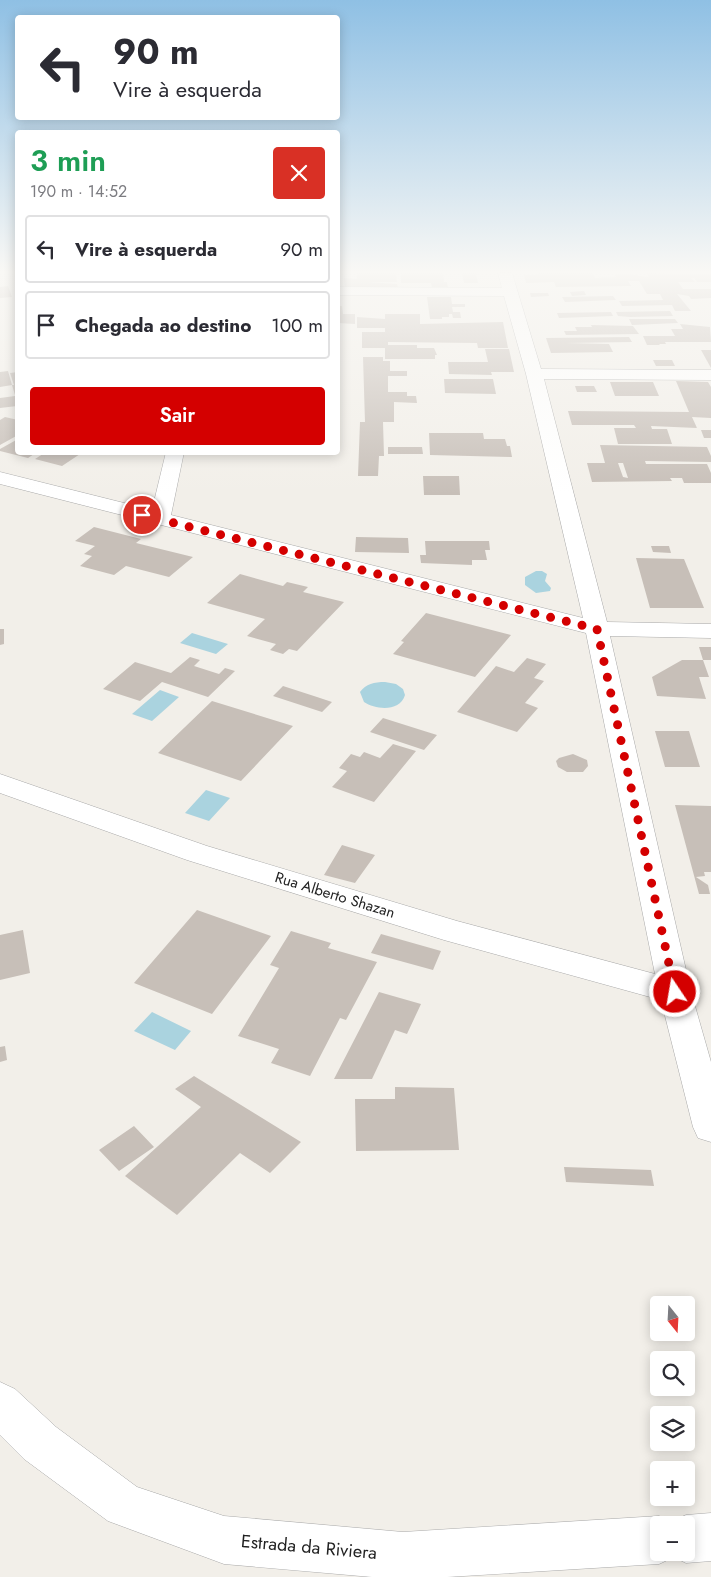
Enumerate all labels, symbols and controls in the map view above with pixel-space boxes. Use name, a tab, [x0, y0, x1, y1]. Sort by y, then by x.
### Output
text: 90 m	[113, 27, 199, 77]
icon: left	[30, 35, 95, 100]
text: Vire à esquerda	[113, 73, 262, 105]
text: 3 min	[30, 139, 106, 182]
button: close	[273, 147, 325, 199]
text: 190 m · 14:52	[30, 180, 127, 203]
icon: left	[32, 235, 60, 263]
text: Vire à esquerda	[75, 236, 217, 263]
text: 90 m	[280, 236, 323, 263]
icon: arrive	[32, 311, 60, 339]
text: Chegada ao destino	[75, 312, 251, 339]
text: 100 m	[271, 312, 323, 339]
button: Sair	[30, 387, 325, 445]
pin	[121, 494, 163, 536]
icon: arrive	[128, 501, 156, 529]
street label: Rua Alberto Shazan	[272, 866, 398, 924]
position arrow	[648, 965, 700, 1017]
north arrow	[650, 1296, 695, 1341]
map controls	[650, 1296, 695, 1561]
button: search	[650, 1351, 695, 1396]
button: layers	[650, 1406, 695, 1451]
button: +	[650, 1461, 695, 1506]
button: −	[650, 1516, 695, 1561]
street label: Estrada da Riviera	[240, 1528, 378, 1566]

